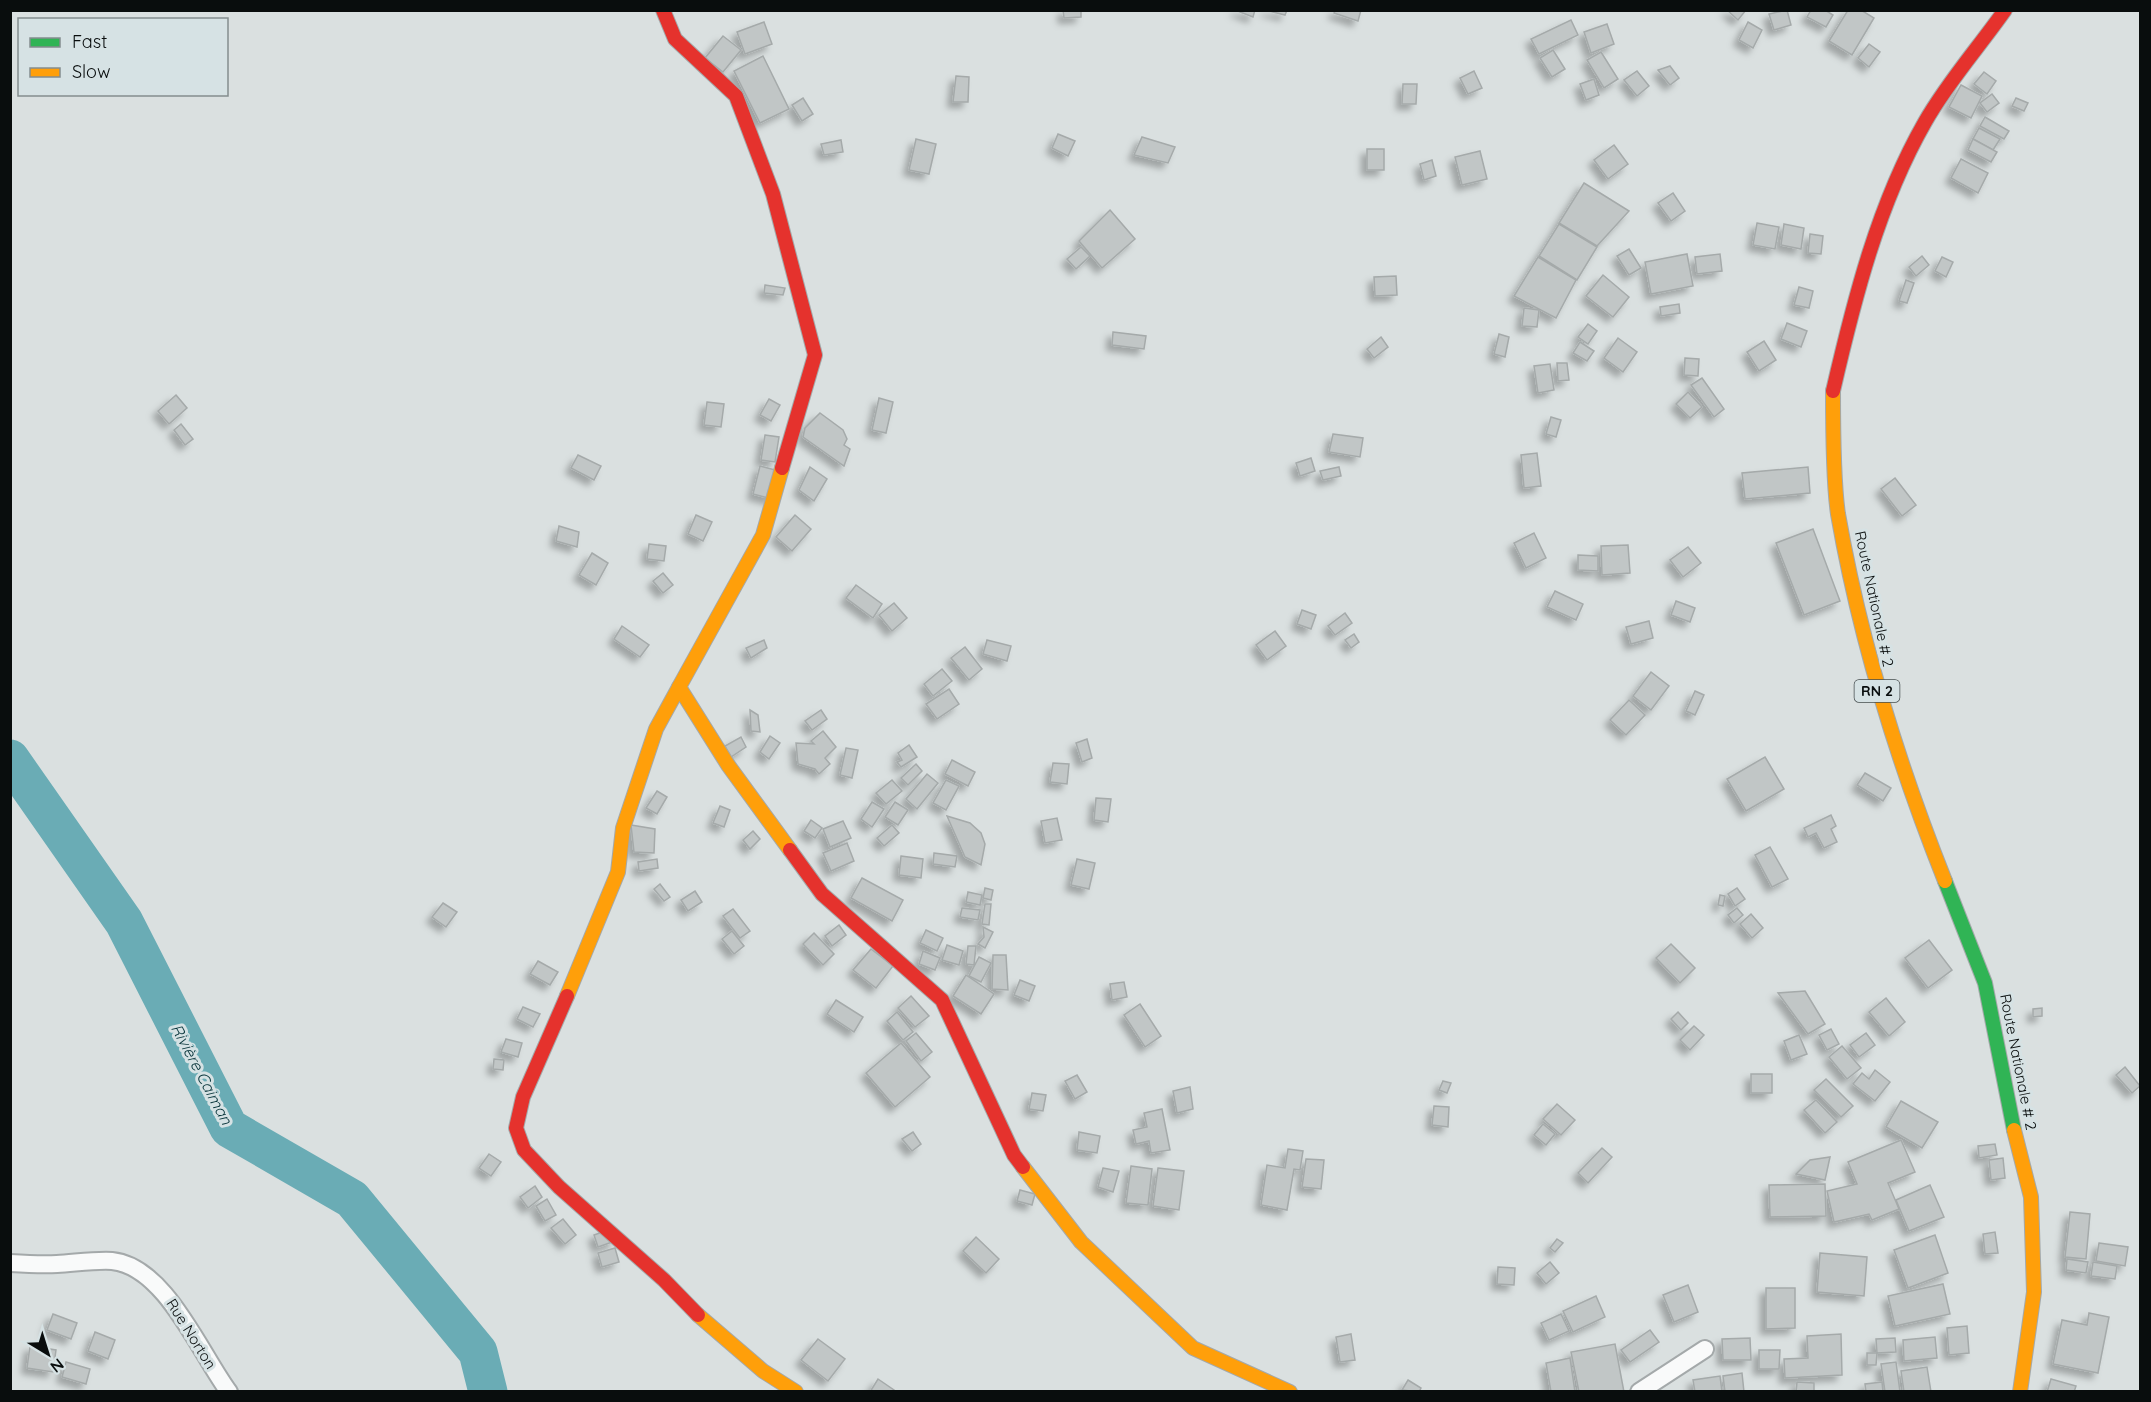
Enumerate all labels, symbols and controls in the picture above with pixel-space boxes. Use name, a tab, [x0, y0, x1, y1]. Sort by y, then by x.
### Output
legend	[18, 18, 228, 96]
text: Fast	[72, 30, 107, 53]
text: Slow	[72, 60, 110, 83]
street label: Route Nationale # 2	[1851, 529, 1898, 669]
road number: RN 2	[1854, 680, 1900, 702]
street label: Route Nationale # 2	[1996, 992, 2041, 1132]
water label: Rivière Caiman	[167, 1020, 237, 1129]
street label: Rue Norton	[162, 1295, 221, 1372]
north arrow	[18, 1324, 78, 1384]
text: N	[46, 1354, 68, 1377]

